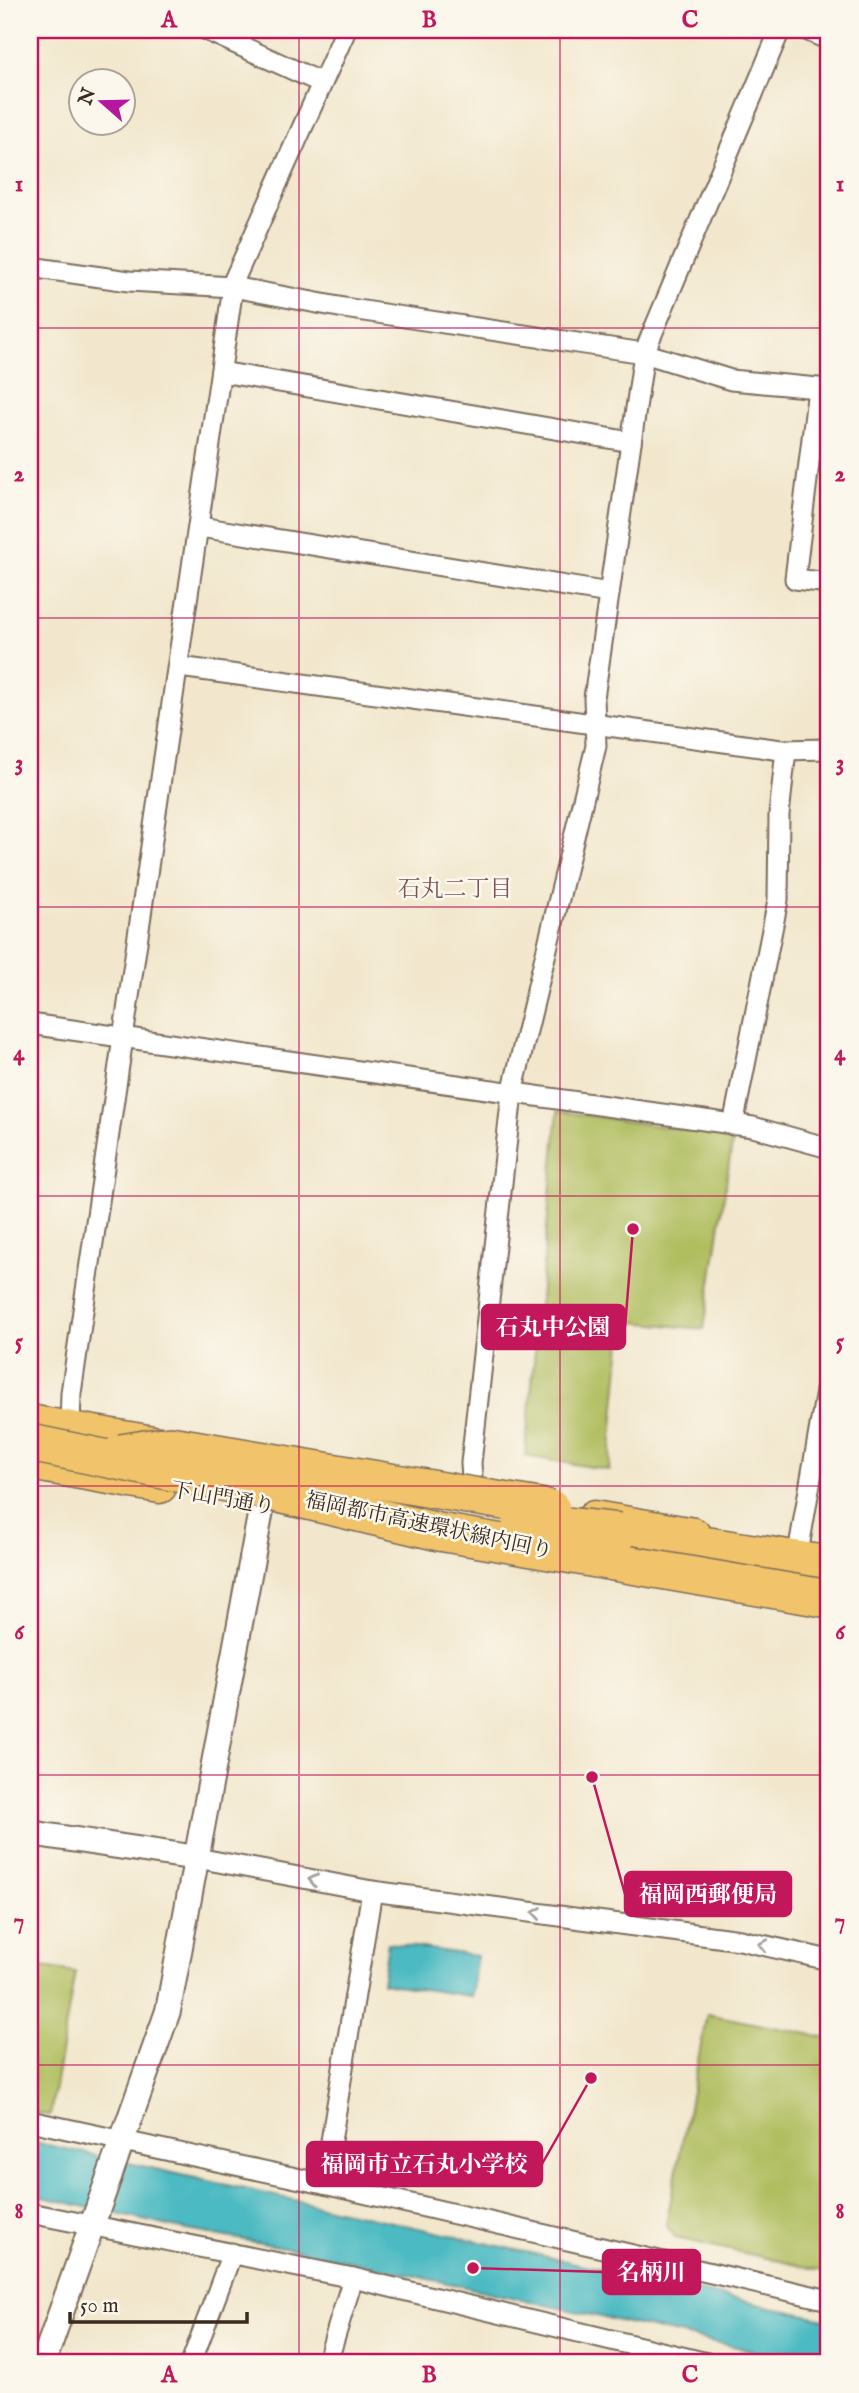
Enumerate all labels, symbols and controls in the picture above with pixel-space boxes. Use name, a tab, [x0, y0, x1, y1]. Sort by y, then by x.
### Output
text: A	[160, 6, 178, 35]
text: B	[421, 6, 437, 35]
text: C	[682, 6, 699, 35]
north arrow	[66, 66, 136, 136]
text: N	[73, 85, 102, 110]
text: 1	[15, 170, 23, 199]
text: 1	[836, 170, 844, 199]
text: 2	[14, 460, 25, 489]
text: 2	[835, 460, 846, 489]
text: 3	[15, 749, 23, 778]
text: 3	[836, 749, 844, 778]
district label: 石丸二丁目	[398, 875, 513, 904]
text: 4	[13, 1039, 25, 1068]
text: 4	[834, 1039, 846, 1068]
callout: 石丸中公園	[482, 1305, 625, 1349]
text: 石丸中公園	[496, 1314, 611, 1343]
text: 5	[15, 1328, 24, 1357]
text: 5	[836, 1328, 845, 1357]
street label: 下山門通り	[169, 1477, 277, 1522]
street label: 福岡都市高速環状線内回り	[303, 1487, 555, 1566]
text: 6	[14, 1618, 25, 1647]
text: 6	[835, 1618, 846, 1647]
callout: 福岡西郵便局	[625, 1872, 791, 1916]
one-way arrow	[307, 1873, 318, 1888]
text: 福岡西郵便局	[639, 1881, 777, 1910]
one-way arrow	[532, 1906, 543, 1921]
text: 7	[14, 1907, 24, 1936]
text: 7	[835, 1907, 845, 1936]
one-way arrow	[757, 1939, 769, 1954]
callout: 福岡市立石丸小学校	[307, 2142, 542, 2186]
text: 福岡市立石丸小学校	[321, 2151, 528, 2180]
text: 8	[14, 2197, 24, 2226]
text: 8	[835, 2197, 845, 2226]
callout: 名柄川	[603, 2250, 700, 2294]
text: 名柄川	[617, 2259, 686, 2288]
scale bar	[70, 2281, 247, 2325]
text: 50 m	[80, 2293, 119, 2320]
text: A	[160, 2361, 178, 2390]
text: B	[421, 2361, 437, 2390]
text: C	[682, 2361, 699, 2390]

